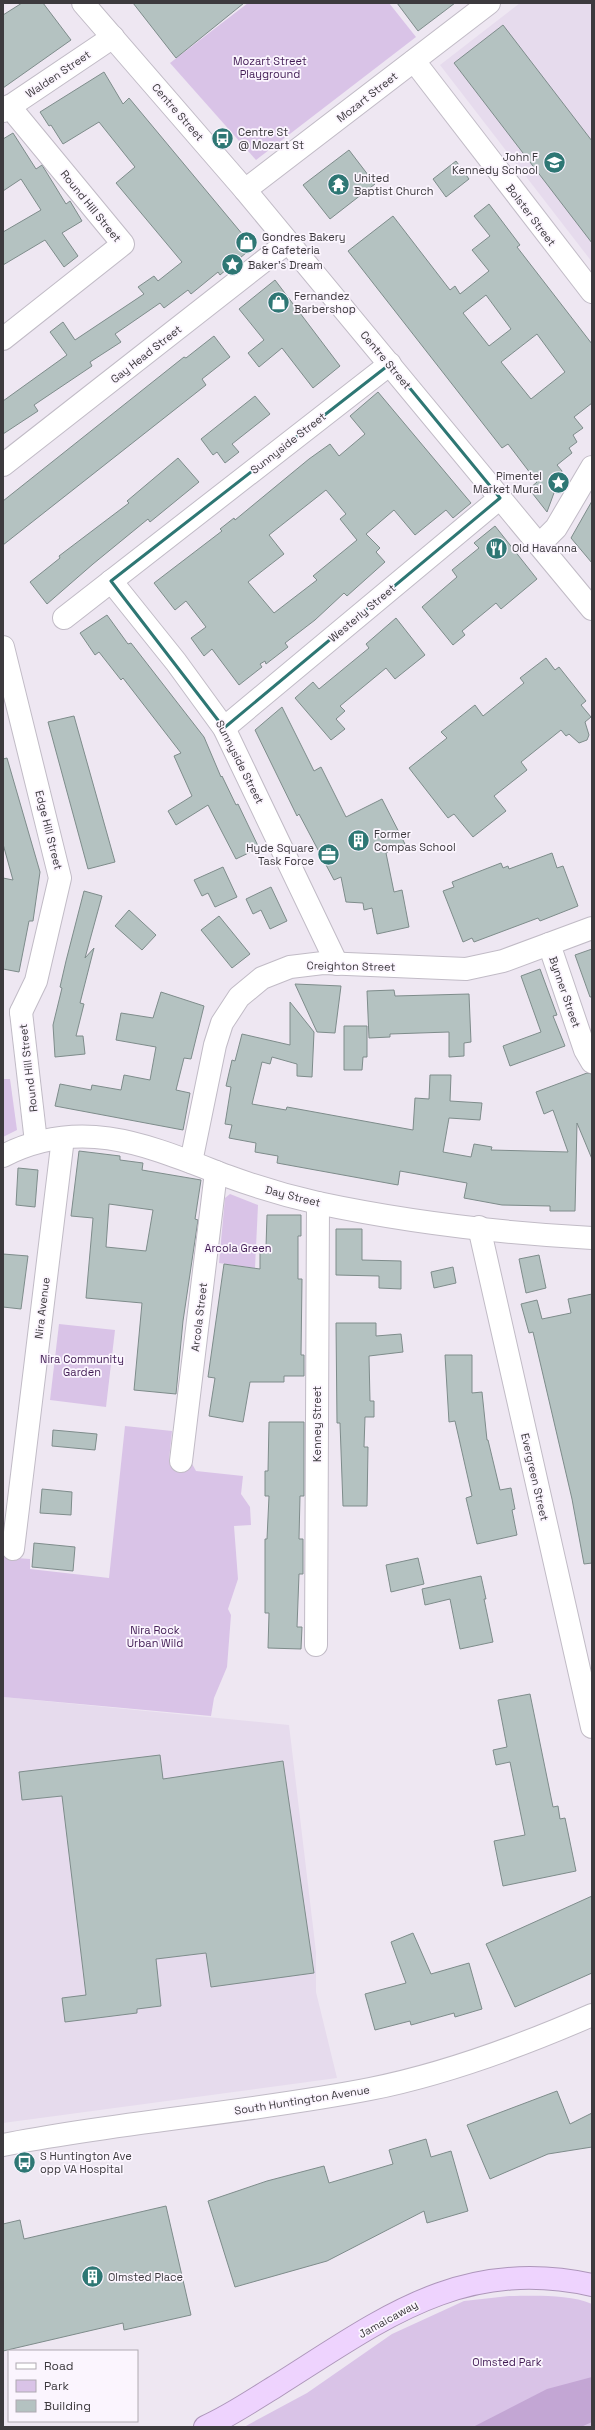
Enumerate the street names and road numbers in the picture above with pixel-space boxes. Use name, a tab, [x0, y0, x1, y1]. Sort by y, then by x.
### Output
street label: Walden Street	[23, 47, 93, 101]
street label: Mozart Street	[334, 69, 400, 125]
street label: Centre Street	[149, 80, 207, 144]
street label: Round Hill Street	[58, 167, 124, 245]
street label: Bolster Street	[503, 181, 559, 249]
street label: Gay Head Street	[108, 322, 184, 386]
street label: Centre Street	[357, 328, 415, 392]
street label: Sunnyside Street	[247, 409, 329, 477]
street label: Westerly Street	[326, 581, 398, 645]
street label: Sunnyside Street	[213, 718, 267, 806]
street label: Edge Hill Street	[32, 789, 66, 871]
street label: Bynner Street	[546, 954, 584, 1030]
street label: Creighton Street	[307, 958, 395, 974]
street label: Round Hill Street	[16, 1023, 40, 1113]
street label: Day Street	[264, 1182, 322, 1210]
street label: Nira Avenue	[31, 1276, 53, 1340]
street label: Arcola Street	[188, 1282, 210, 1352]
street label: Kenney Street	[310, 1386, 324, 1462]
street label: Evergreen Street	[518, 1432, 552, 1522]
street label: South Huntington Avenue	[233, 2082, 371, 2118]
street label: Jamaicaway	[356, 2297, 420, 2341]

